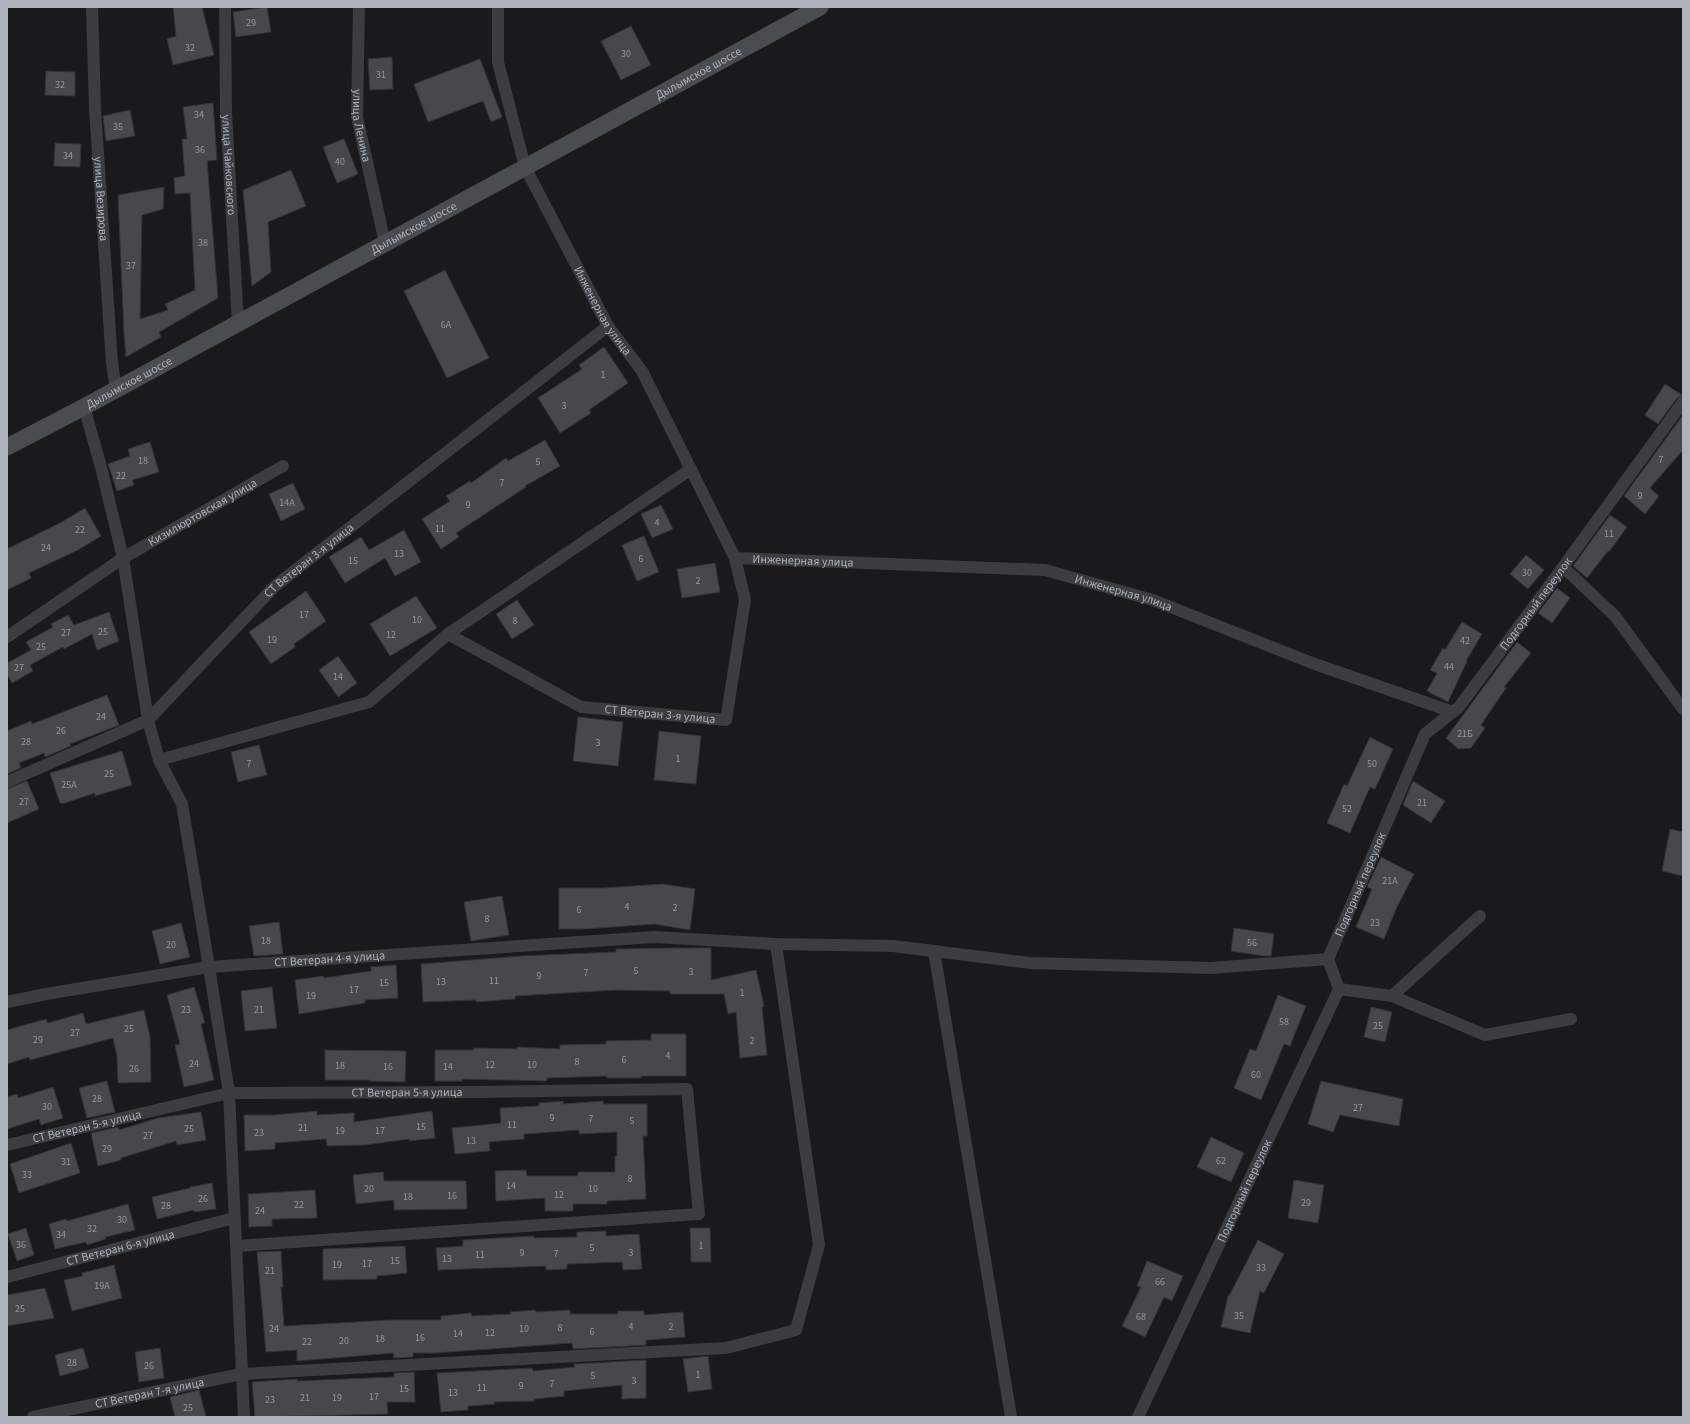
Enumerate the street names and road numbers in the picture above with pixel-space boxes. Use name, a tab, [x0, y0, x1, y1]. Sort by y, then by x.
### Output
street label: Дылымское шоссе	[652, 43, 745, 104]
street label: улица Ленина	[348, 89, 375, 164]
street label: улица Чайковского	[217, 114, 240, 216]
street label: улица Везирова	[89, 156, 112, 242]
street label: Дылымское шоссе	[368, 198, 460, 259]
street label: Инженерная улица	[569, 264, 635, 359]
street label: Дылымское шоссе	[83, 353, 175, 413]
street label: Кизилюртовская улица	[145, 475, 260, 551]
street label: СТ Ветеран 3-я улица	[260, 519, 358, 602]
street label: Инженерная улица	[752, 551, 854, 572]
street label: Подгорный переулок	[1496, 554, 1576, 654]
street label: Инженерная улица	[1073, 571, 1175, 616]
street label: СТ Ветеран 3-я улица	[604, 701, 716, 728]
street label: Подгорный переулок	[1331, 830, 1391, 939]
street label: СТ Ветеран 4-я улица	[274, 947, 386, 972]
street label: СТ Ветеран 5-я улица	[351, 1084, 463, 1102]
street label: СТ Ветеран 5-я улица	[31, 1106, 143, 1148]
street label: Подгорный переулок	[1213, 1137, 1276, 1245]
street label: СТ Ветеран 6-я улица	[64, 1226, 176, 1270]
street label: СТ Ветеран 7-я улица	[94, 1374, 206, 1413]

